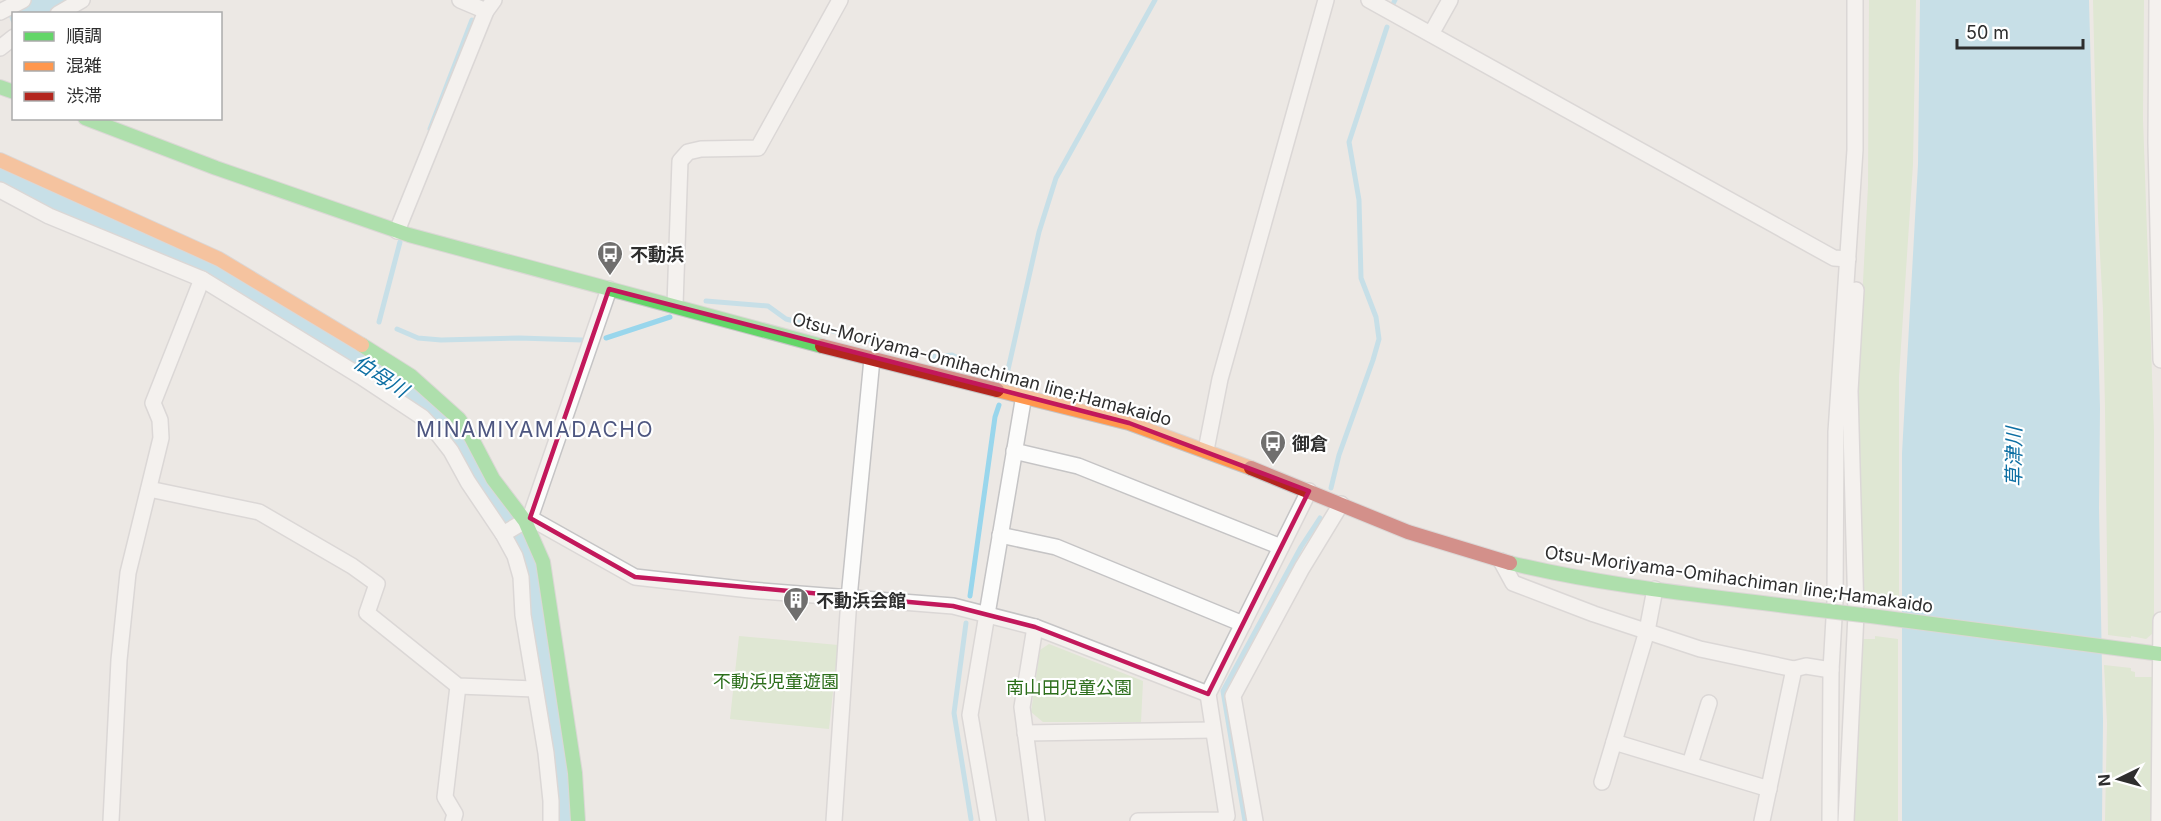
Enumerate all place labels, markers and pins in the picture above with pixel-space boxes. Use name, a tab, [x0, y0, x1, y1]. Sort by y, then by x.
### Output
bus stop icon: 不動浜	[595, 239, 625, 277]
place label: 不動浜	[630, 244, 684, 265]
bus stop icon: 御倉	[1258, 428, 1288, 466]
place label: 御倉	[1291, 433, 1328, 454]
building icon: 不動浜会館	[781, 585, 811, 623]
place label: 不動浜会館	[816, 590, 906, 611]

